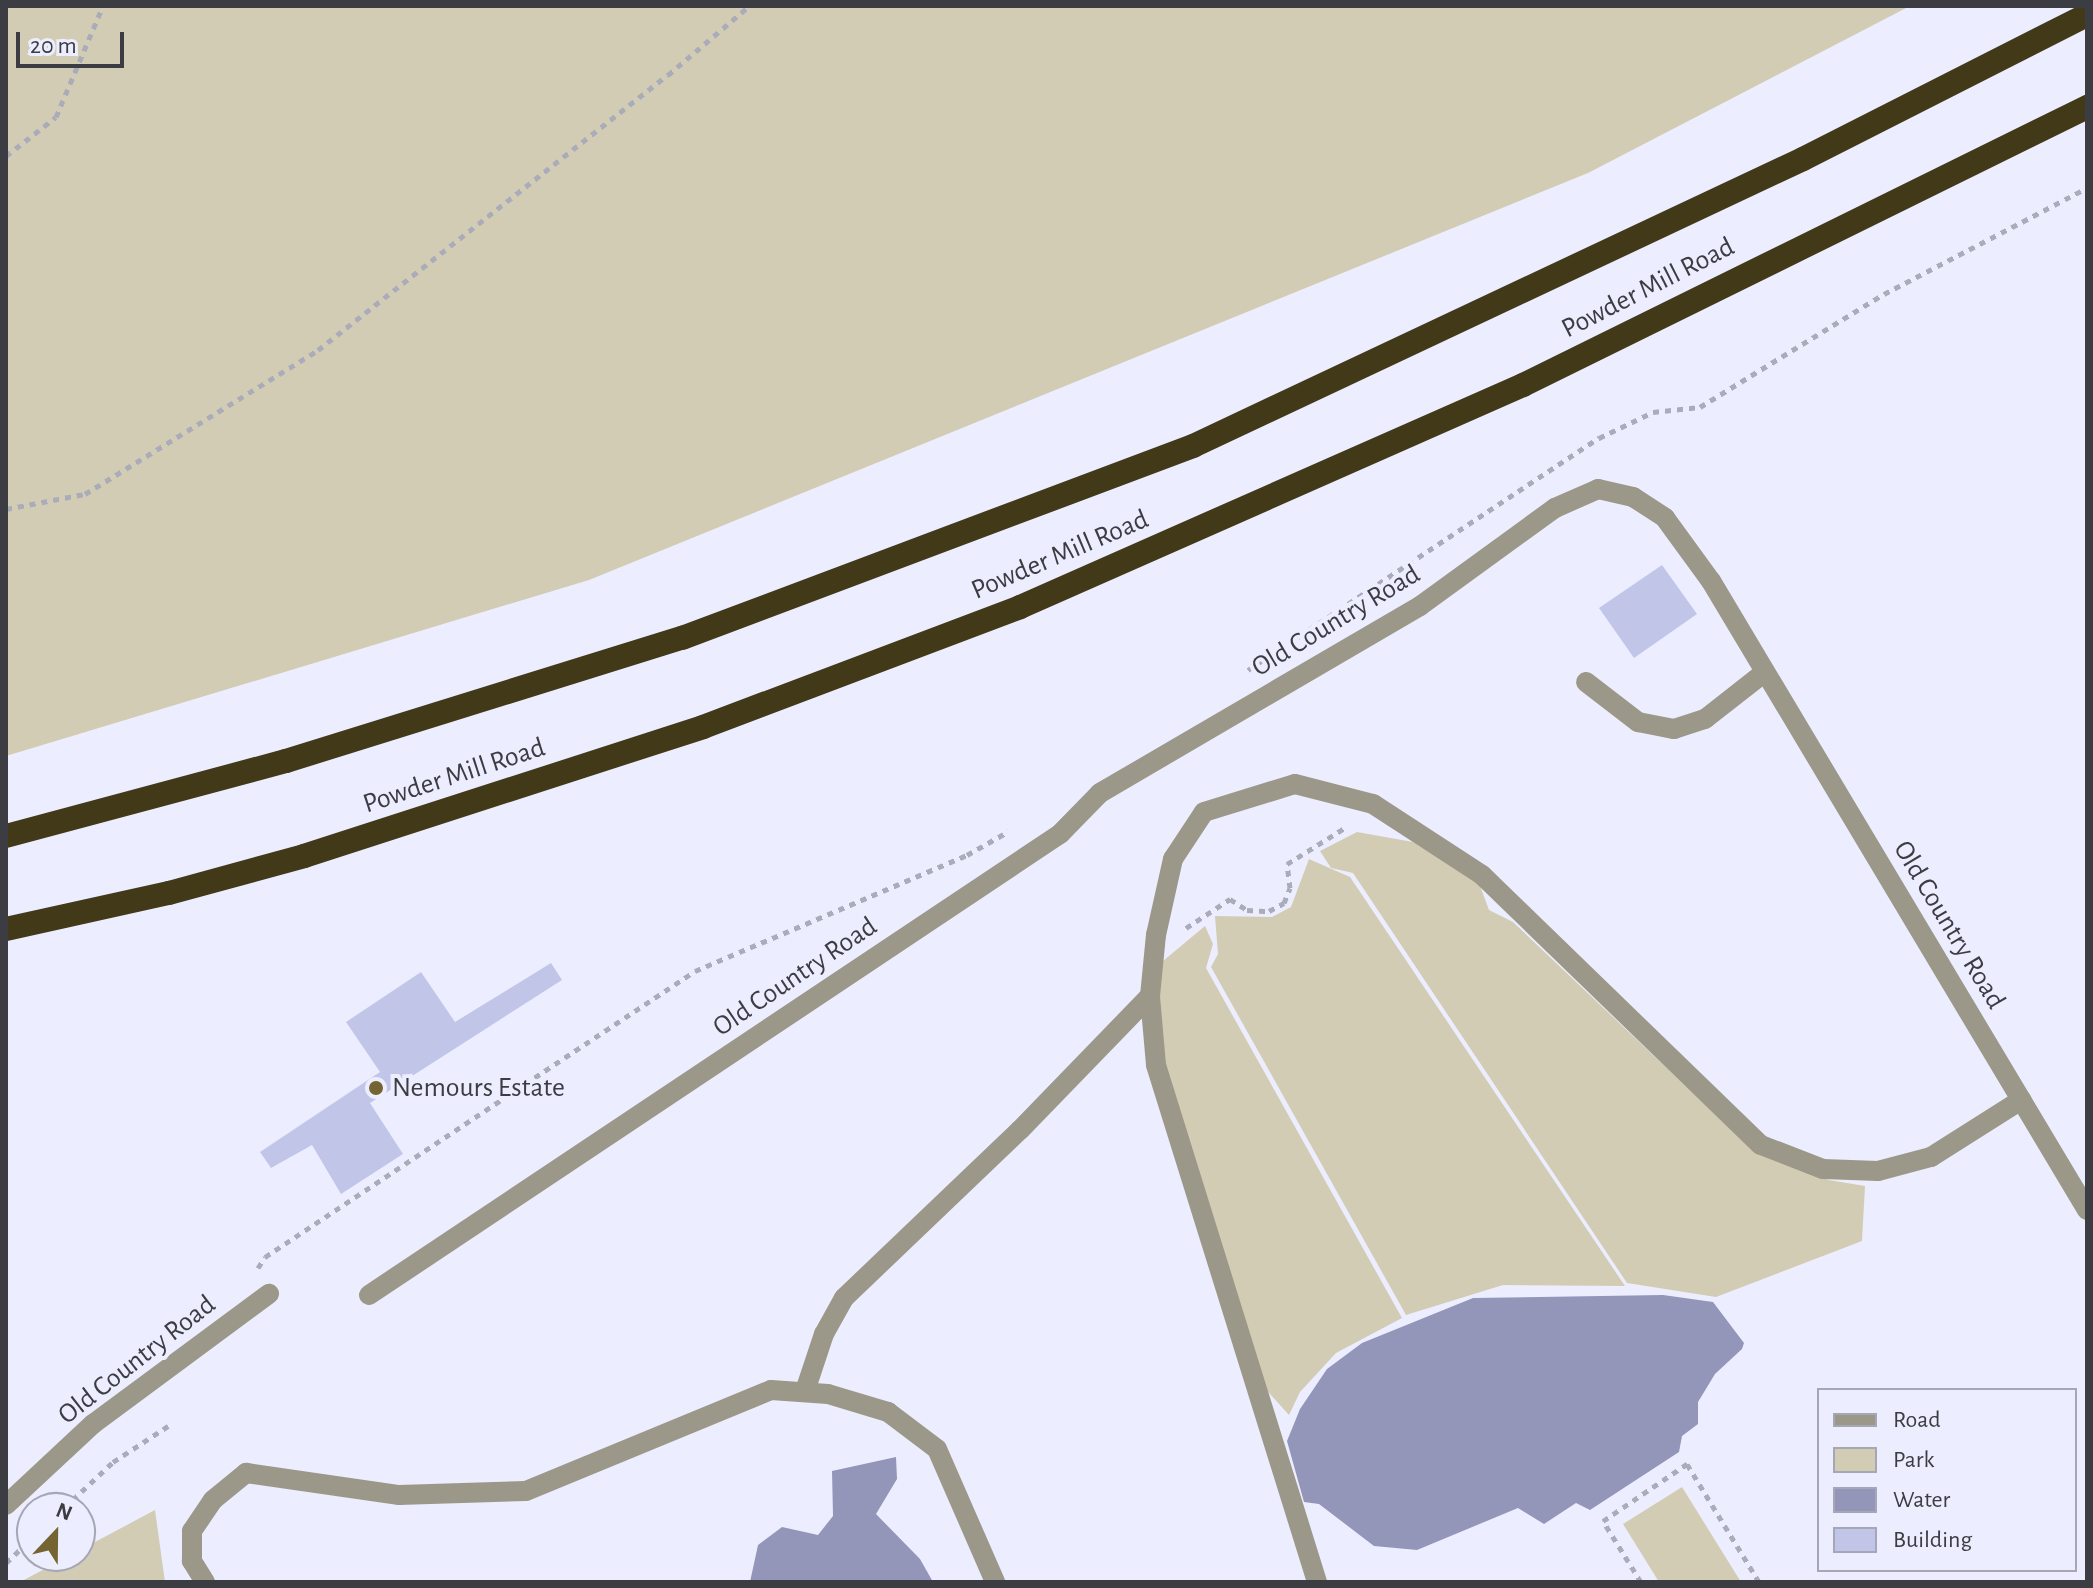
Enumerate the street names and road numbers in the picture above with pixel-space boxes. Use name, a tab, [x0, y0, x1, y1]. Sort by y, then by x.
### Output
street label: Powder Mill Road	[1556, 230, 1740, 346]
street label: Powder Mill Road	[966, 503, 1154, 607]
street label: Old Country Road	[1246, 558, 1426, 684]
street label: Powder Mill Road	[359, 731, 549, 821]
street label: Old Country Road	[1886, 835, 2012, 1015]
street label: Old Country Road	[707, 910, 883, 1044]
street label: Old Country Road	[52, 1288, 222, 1432]

